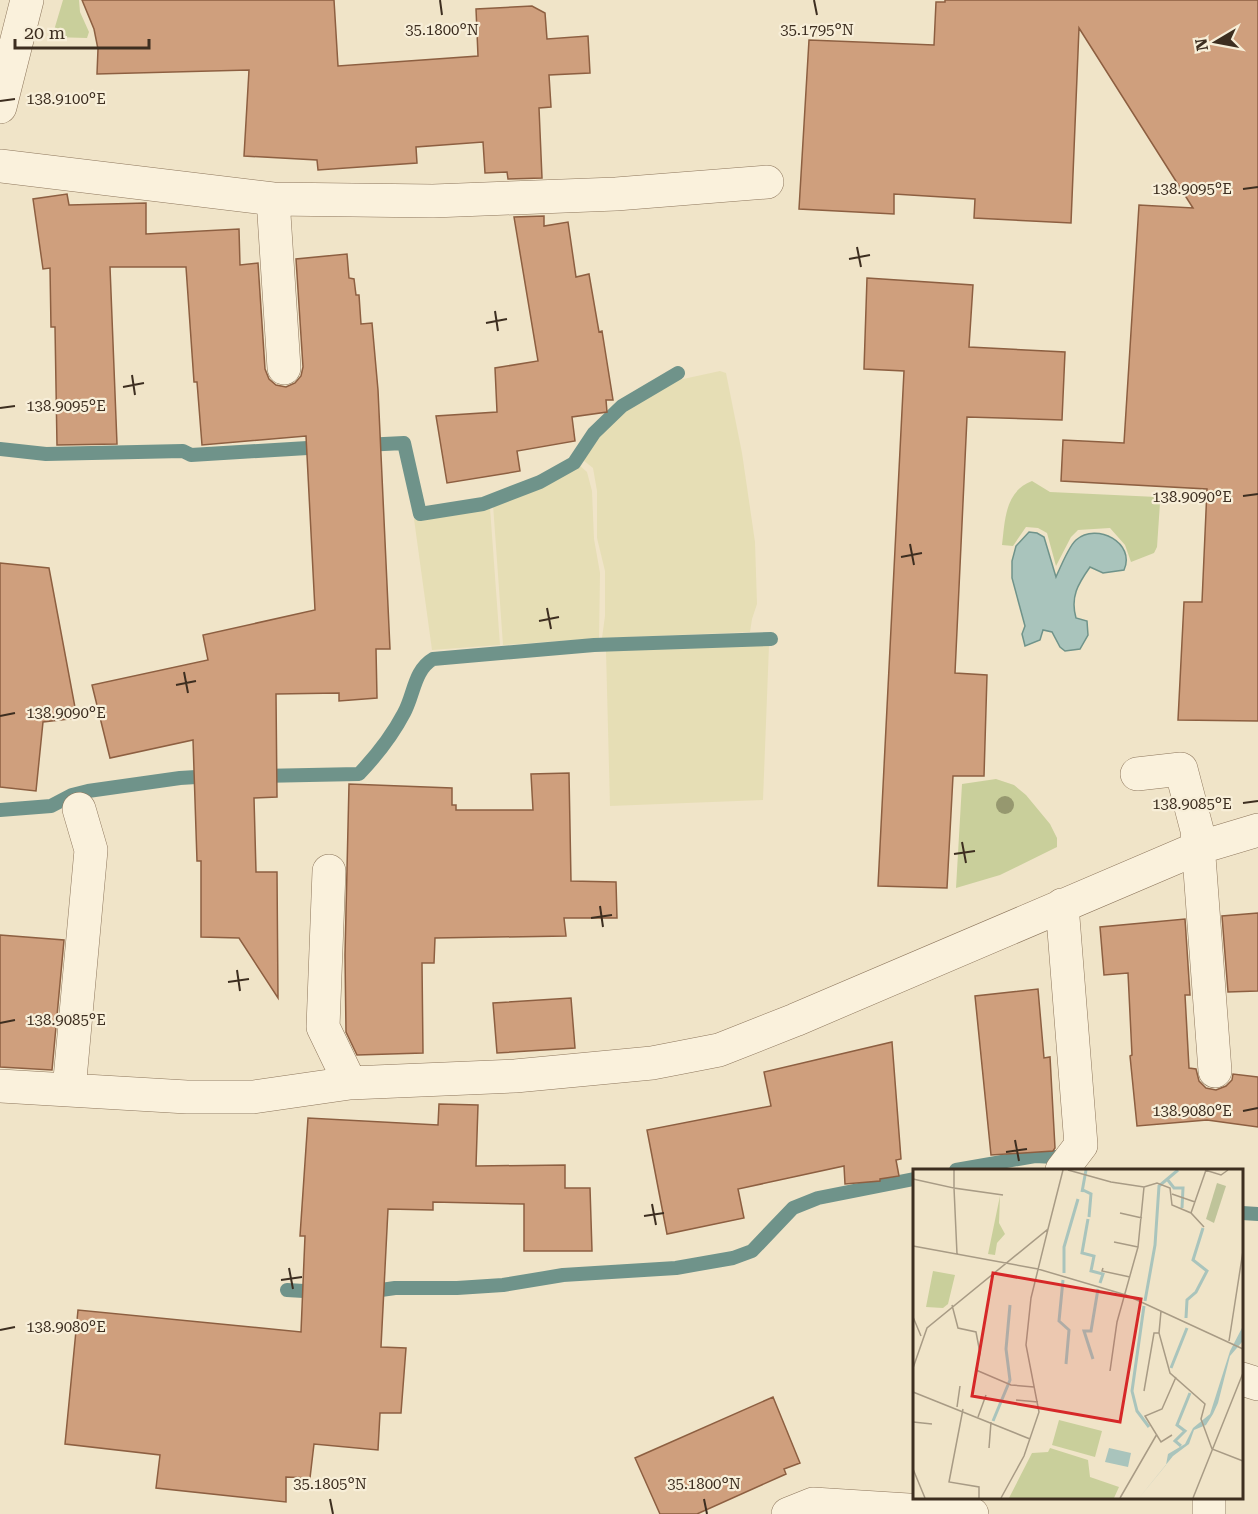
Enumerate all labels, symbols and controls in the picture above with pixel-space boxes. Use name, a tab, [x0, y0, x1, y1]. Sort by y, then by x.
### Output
scale bar	[15, 12, 148, 50]
north arrow	[1186, 12, 1246, 72]
text: 35.1800°N	[405, 21, 479, 39]
text: 35.1795°N	[780, 21, 854, 39]
text: 20 m	[24, 22, 65, 43]
text: N	[1191, 37, 1212, 52]
text: 138.9100°E	[26, 90, 106, 108]
text: 138.9095°E	[1152, 180, 1232, 198]
text: 138.9095°E	[26, 397, 106, 415]
text: 138.9090°E	[1152, 488, 1232, 506]
text: 138.9090°E	[26, 704, 106, 722]
text: 138.9085°E	[1152, 795, 1232, 813]
text: 138.9085°E	[26, 1011, 106, 1029]
text: 138.9080°E	[1152, 1102, 1232, 1120]
inset map	[913, 1169, 1243, 1499]
text: 138.9080°E	[26, 1318, 106, 1336]
text: 35.1805°N	[293, 1475, 367, 1493]
text: 35.1800°N	[667, 1475, 741, 1493]

